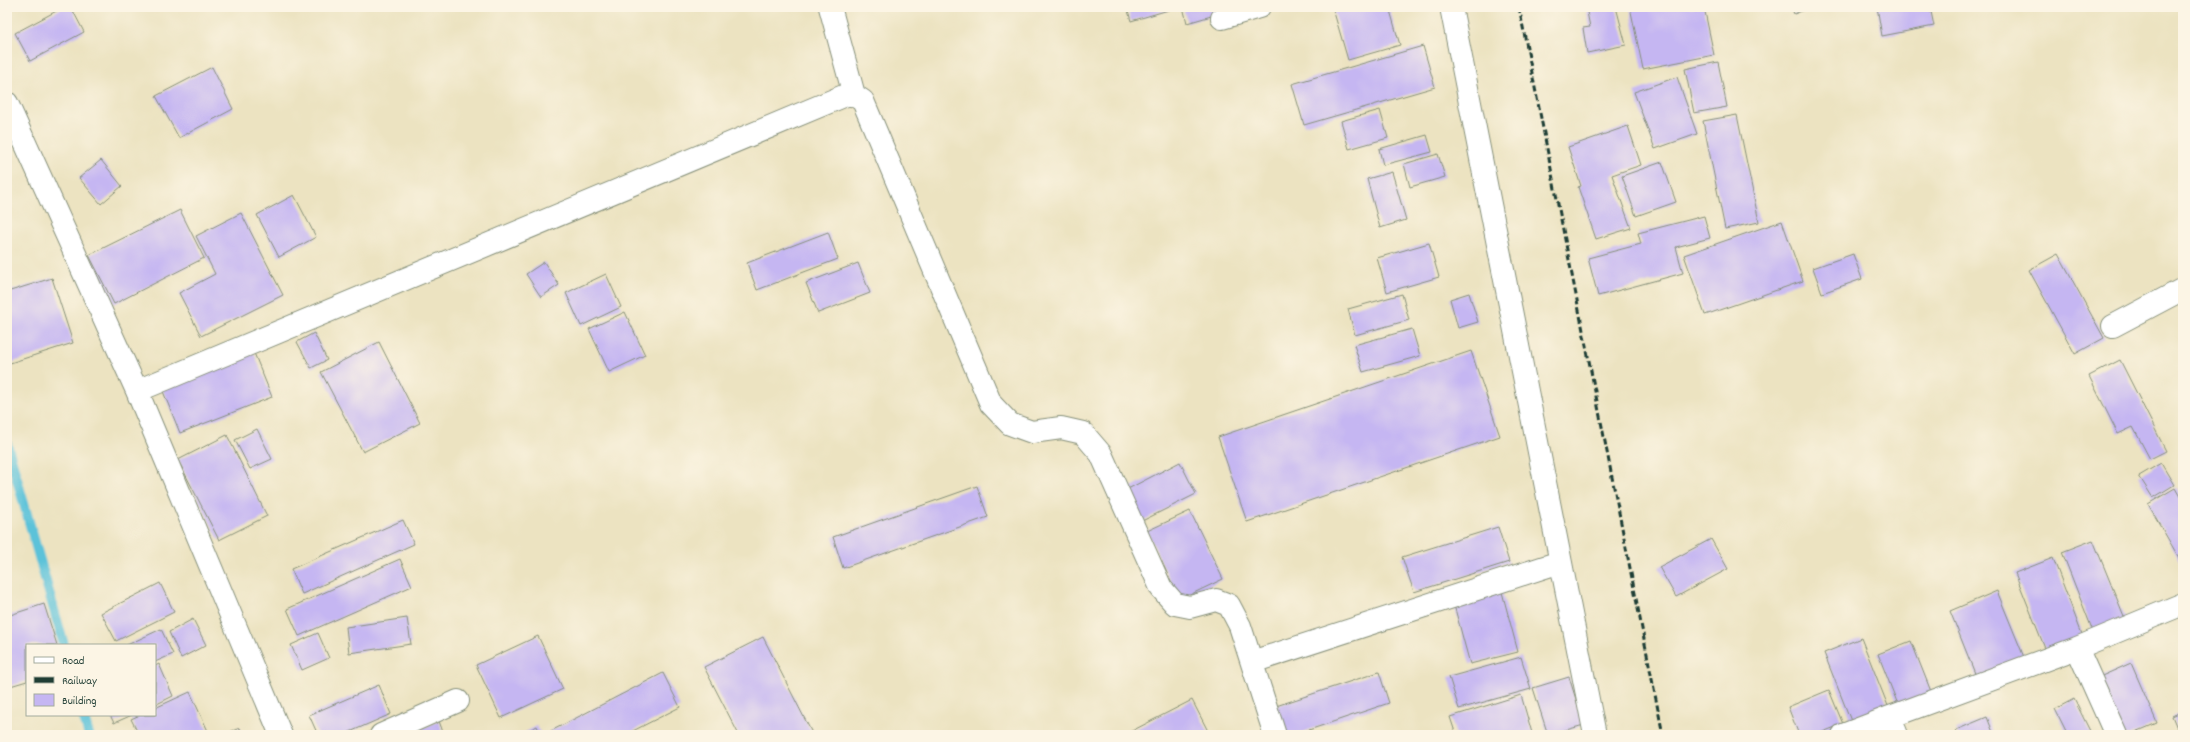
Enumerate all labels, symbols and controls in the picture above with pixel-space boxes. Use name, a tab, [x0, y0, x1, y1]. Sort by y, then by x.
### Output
legend	[26, 644, 156, 716]
text: Road	[62, 653, 84, 670]
text: Railway	[62, 673, 98, 690]
text: Building	[62, 693, 97, 710]

